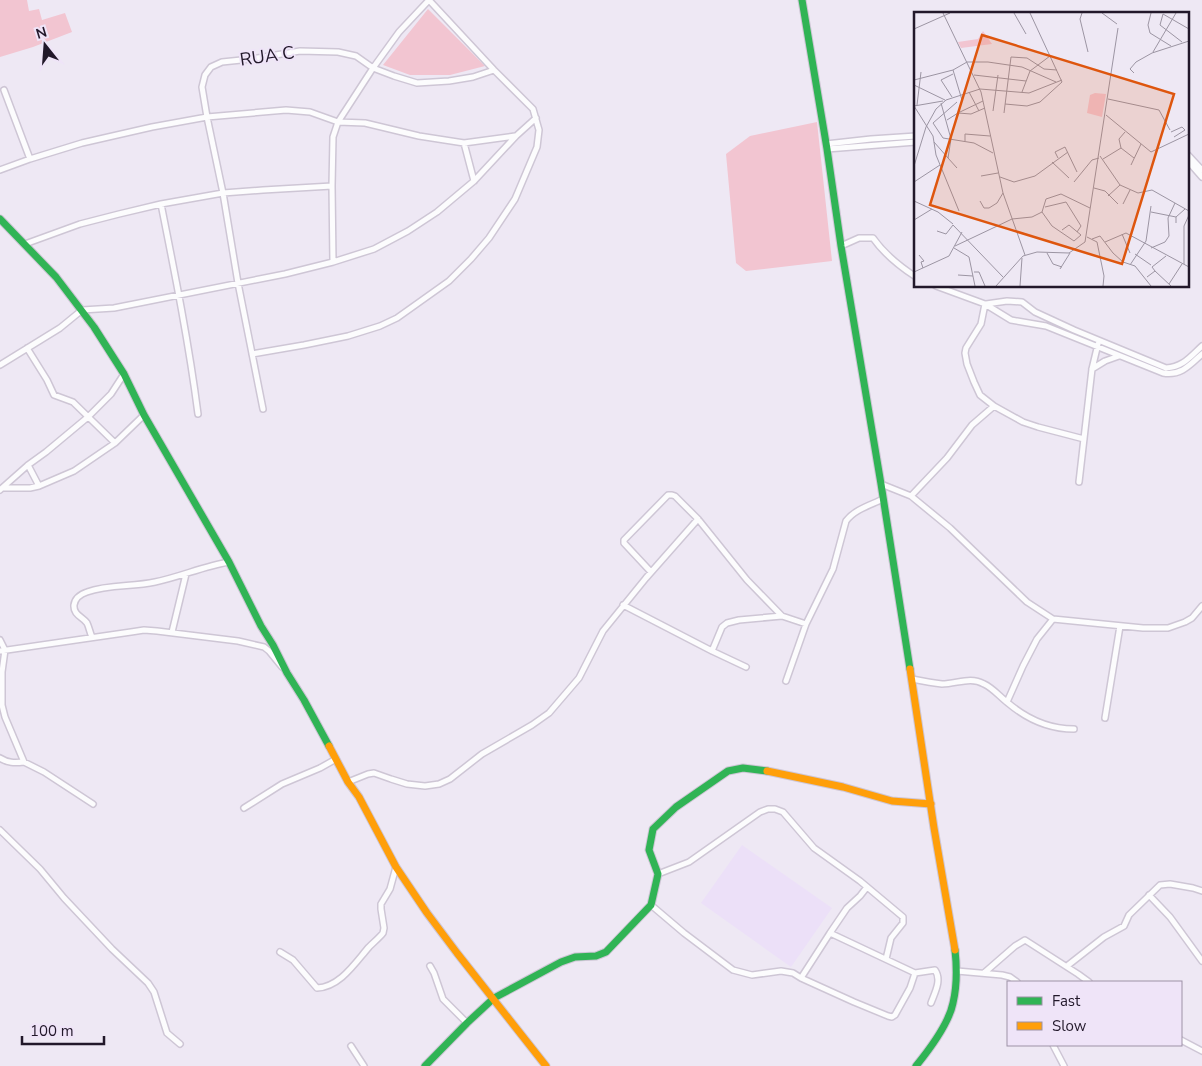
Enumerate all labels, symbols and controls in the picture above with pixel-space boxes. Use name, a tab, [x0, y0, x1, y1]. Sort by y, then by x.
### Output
inset map	[914, 12, 1190, 288]
north arrow	[20, 20, 70, 70]
text: N	[34, 22, 49, 44]
street label: RUA C	[238, 40, 296, 72]
legend	[1007, 981, 1182, 1046]
text: Fast	[1052, 991, 1081, 1011]
scale bar	[22, 1014, 105, 1046]
text: Slow	[1052, 1016, 1087, 1036]
text: 100 m	[30, 1021, 74, 1041]

